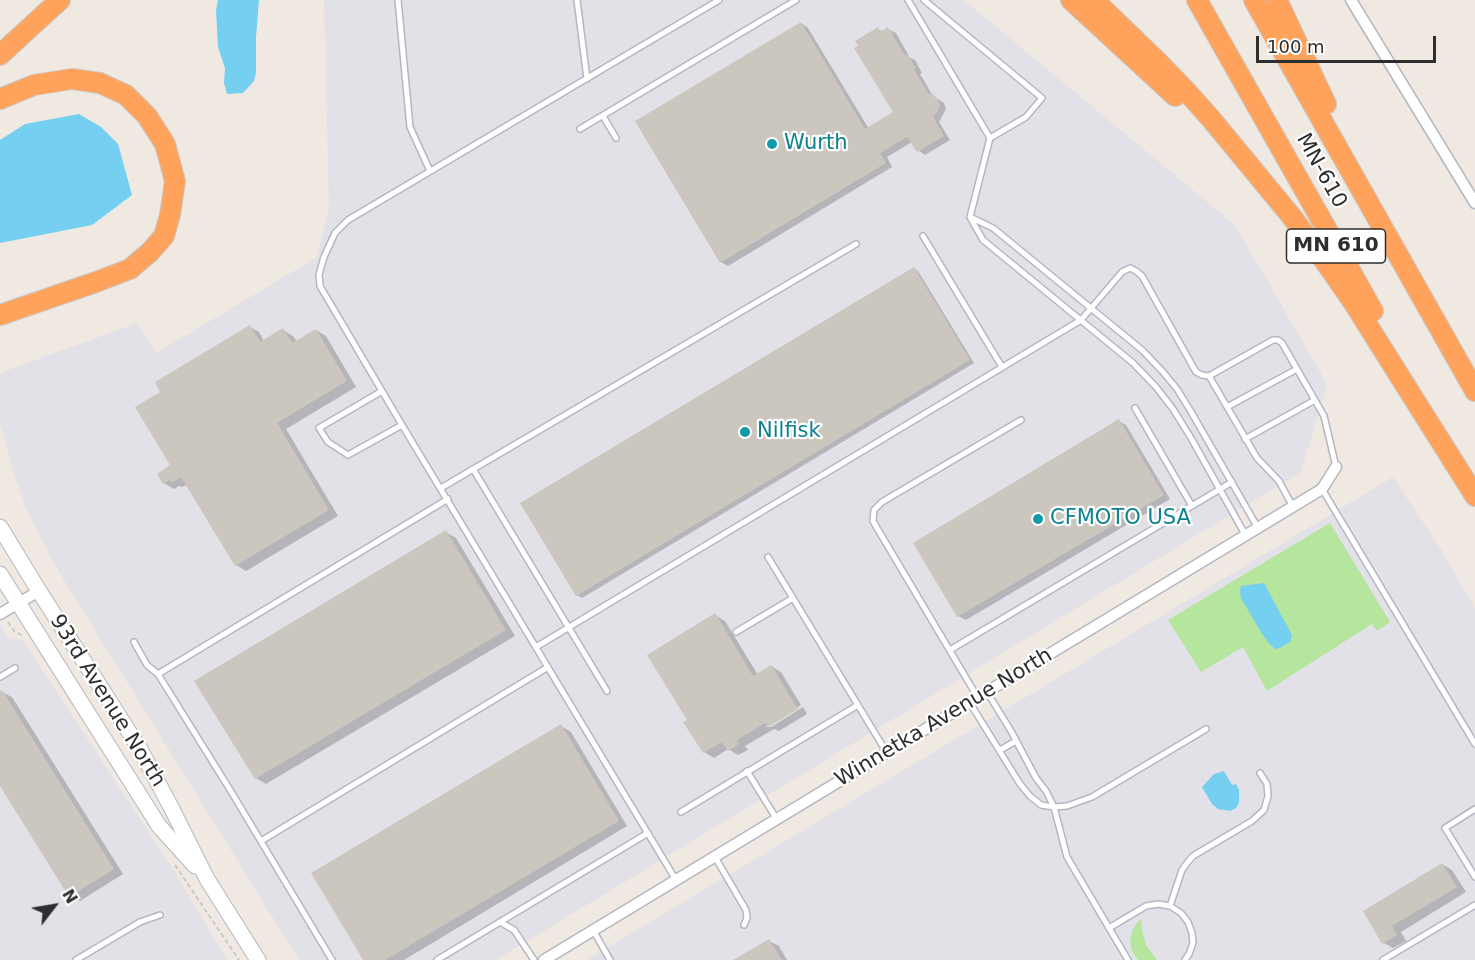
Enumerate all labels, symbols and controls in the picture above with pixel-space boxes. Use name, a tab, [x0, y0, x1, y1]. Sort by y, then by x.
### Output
scale bar	[1259, 24, 1439, 62]
text: 100 m	[1267, 36, 1325, 57]
street label: MN-610	[1290, 129, 1352, 213]
place label: Wurth	[784, 131, 848, 157]
marker: Wurth	[765, 137, 779, 151]
road number: MN 610	[1286, 229, 1386, 263]
place label: Nilfisk	[757, 419, 821, 445]
marker: Nilfisk	[738, 425, 752, 439]
place label: CFMOTO USA	[1050, 506, 1191, 532]
marker: CFMOTO USA	[1031, 512, 1045, 526]
street label: 93rd Avenue North	[44, 610, 170, 792]
street label: Winnetka Avenue North	[831, 643, 1057, 793]
north arrow	[24, 876, 84, 936]
text: N	[58, 886, 81, 907]

